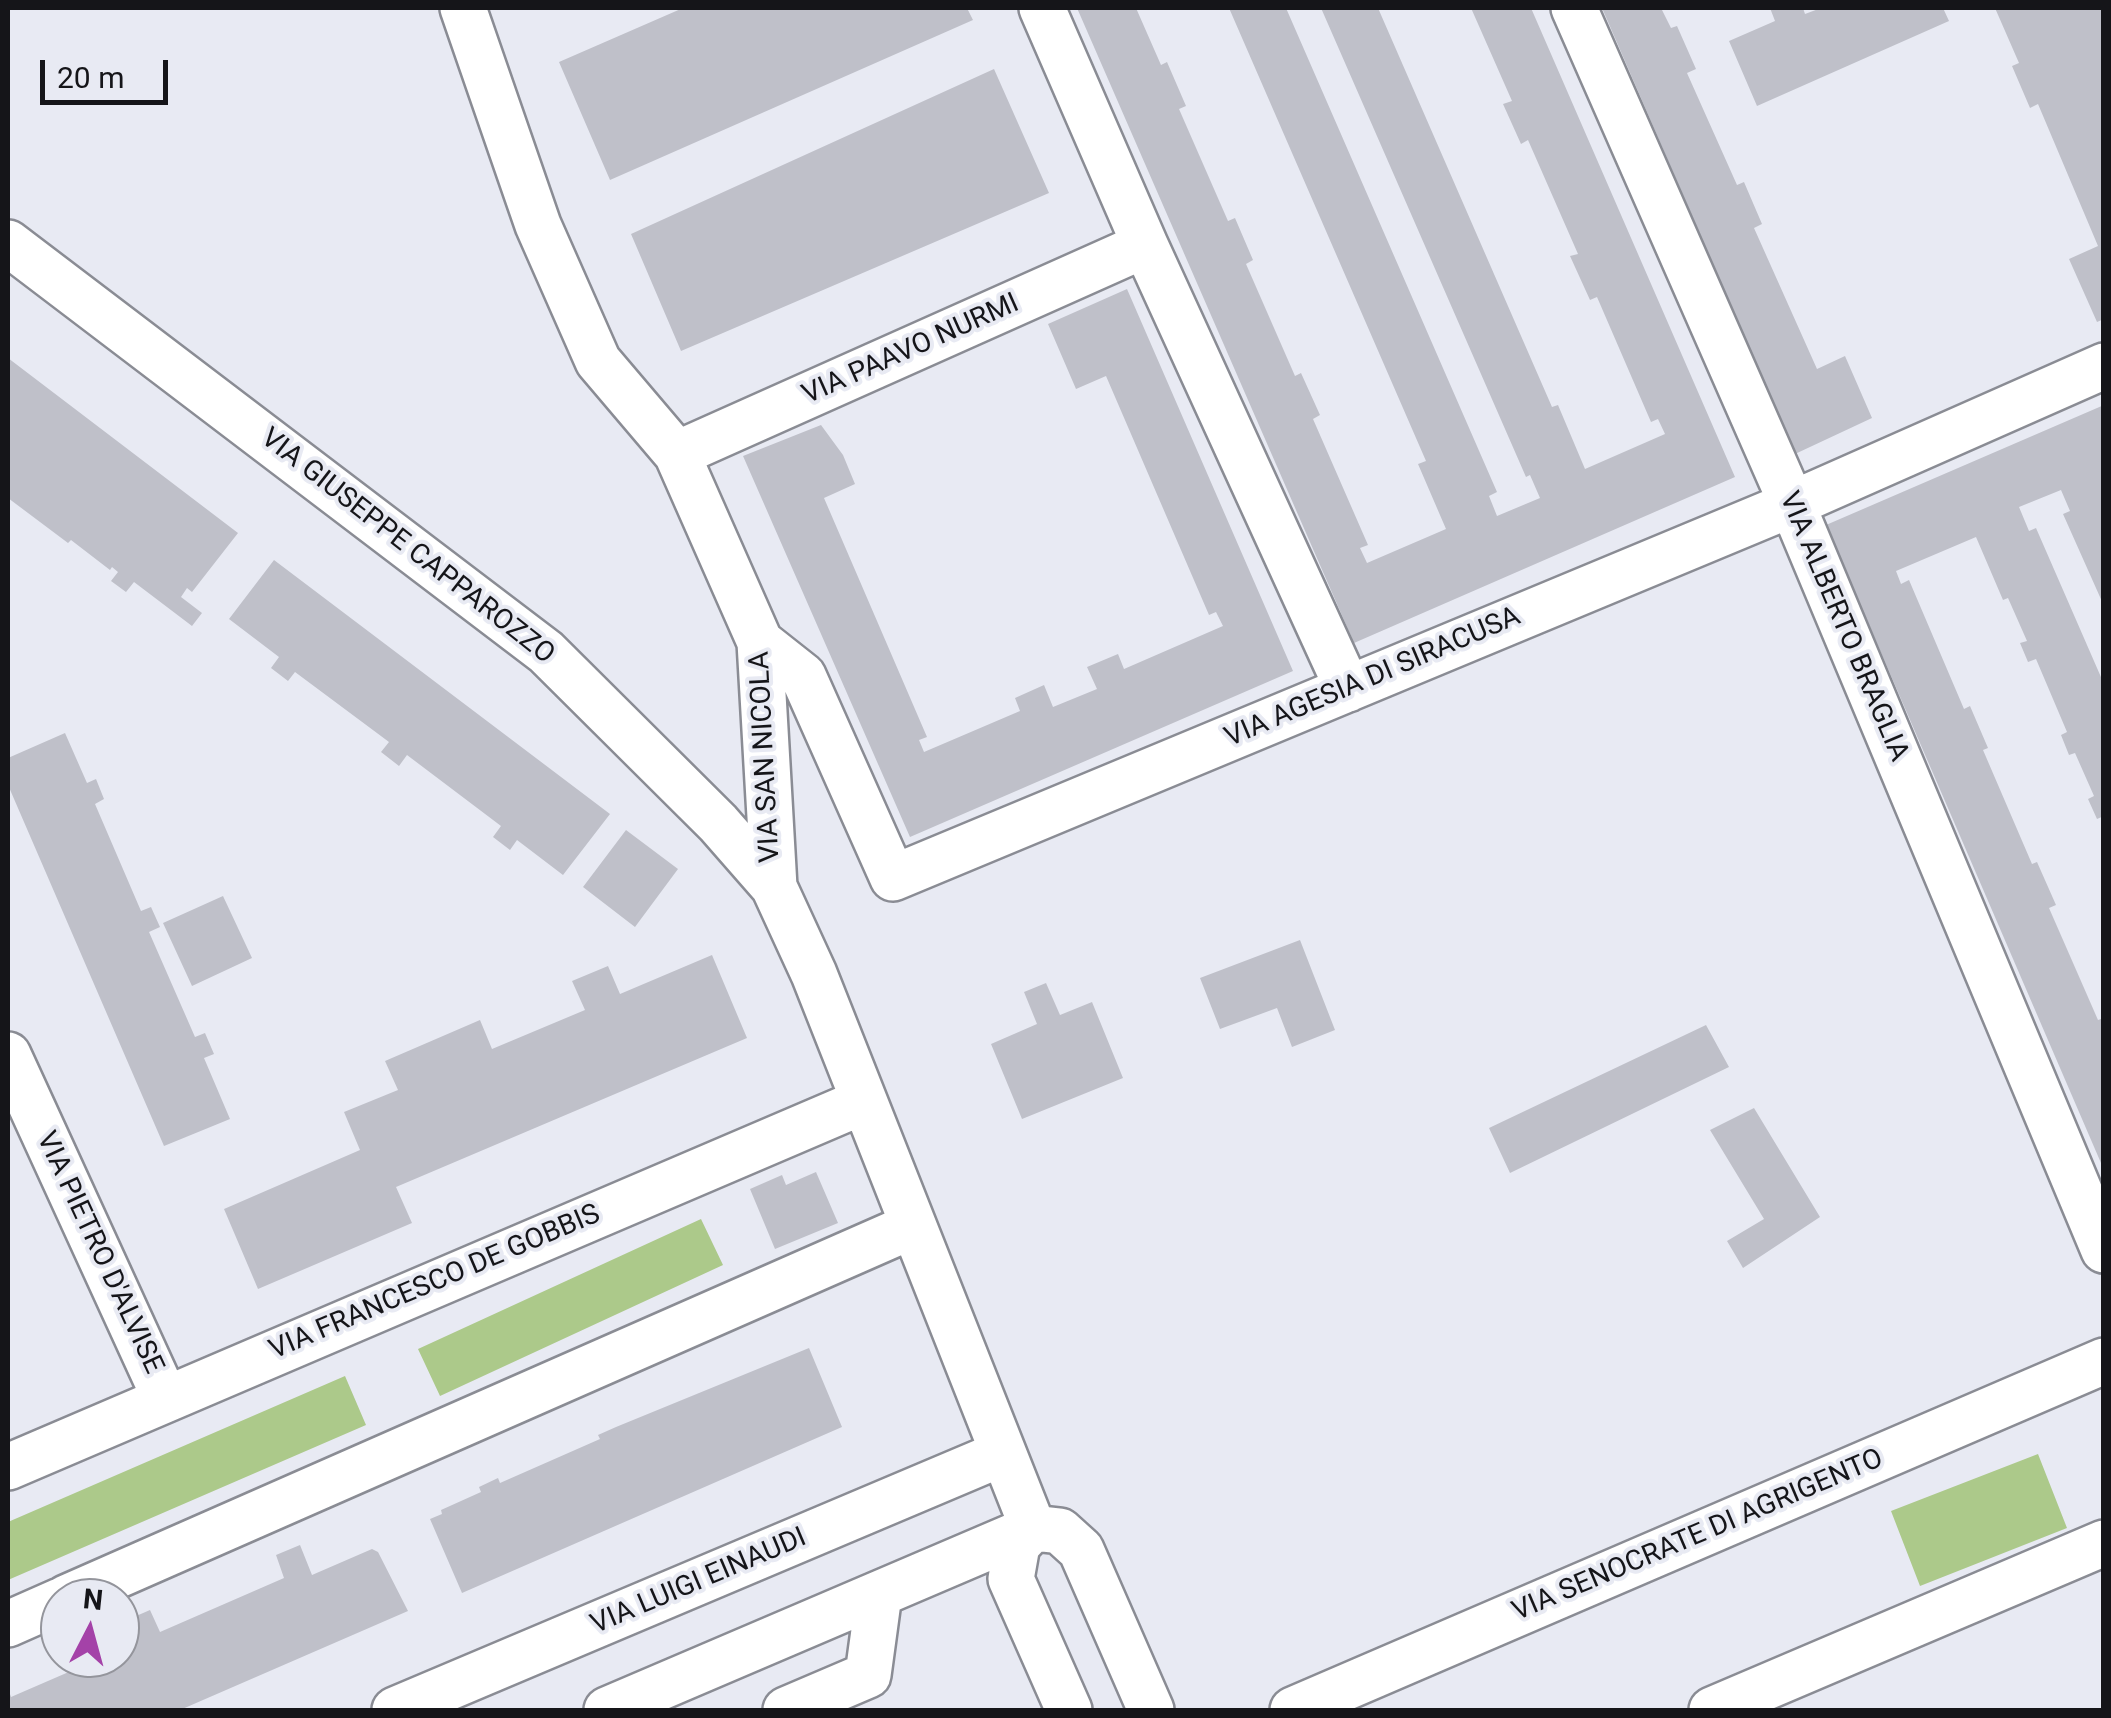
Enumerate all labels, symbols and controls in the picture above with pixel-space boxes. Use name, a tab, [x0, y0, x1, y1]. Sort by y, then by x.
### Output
scale bar	[45, 40, 172, 102]
text: 20 m	[57, 60, 124, 95]
street label: VIA PAAVO NURMI	[798, 287, 1024, 413]
street label: VIA GIUSEPPE CAPPAROZZO	[254, 422, 560, 672]
street label: VIA ALBERTO BRAGLIA	[1771, 487, 1915, 767]
street label: VIA AGESIA DI SIRACUSA	[1220, 601, 1526, 755]
street label: VIA SAN NICOLA	[744, 651, 788, 863]
street label: VIA PIETRO D'ALVISE	[28, 1127, 170, 1379]
street label: VIA FRANCESCO DE GOBBIS	[265, 1198, 605, 1368]
street label: VIA SENOCRATE DI AGRIGENTO	[1508, 1443, 1888, 1629]
street label: VIA LUIGI EINAUDI	[586, 1521, 812, 1643]
north arrow	[40, 1578, 140, 1678]
text: N	[81, 1582, 105, 1617]

